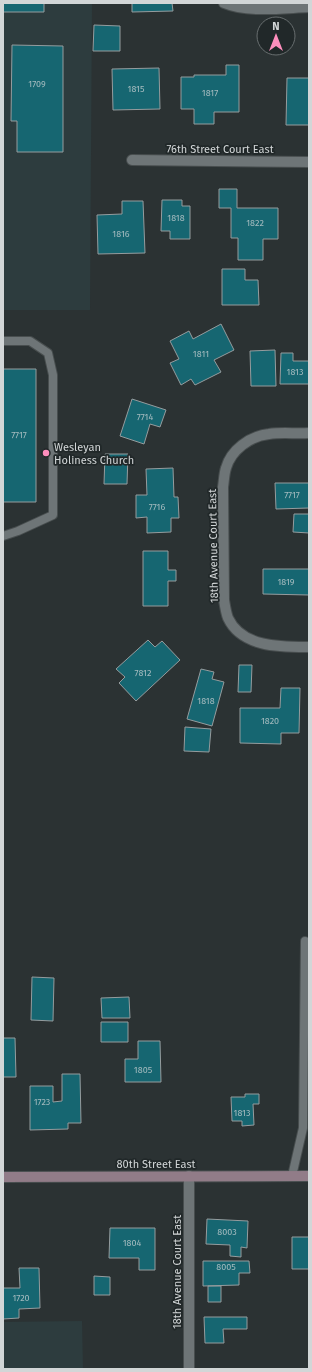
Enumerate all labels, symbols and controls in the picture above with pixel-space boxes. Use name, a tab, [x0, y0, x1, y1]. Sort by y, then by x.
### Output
north arrow	[256, 16, 296, 56]
text: N	[272, 20, 280, 33]
house number: 1709	[28, 79, 46, 89]
house number: 1815	[128, 84, 145, 94]
house number: 1817	[202, 88, 218, 98]
street label: 76th Street Court East	[166, 143, 274, 156]
house number: 1818	[167, 213, 185, 223]
house number: 1822	[246, 218, 264, 228]
house number: 1816	[112, 229, 130, 239]
house number: 1811	[193, 349, 209, 359]
house number: 1813	[287, 367, 303, 377]
house number: 7714	[137, 412, 153, 422]
house number: 7717	[11, 430, 27, 440]
place label: Wesleyan Holiness Church	[54, 441, 134, 467]
marker: Wesleyan Holiness Church	[41, 448, 51, 458]
street label: 18th Avenue Court East	[206, 489, 221, 603]
house number: 7717	[284, 490, 300, 500]
house number: 7716	[149, 502, 165, 512]
house number: 1819	[277, 577, 295, 587]
house number: 7812	[135, 668, 151, 678]
house number: 1818	[197, 696, 215, 706]
house number: 1820	[261, 716, 279, 726]
house number: 1805	[134, 1065, 153, 1075]
house number: 1723	[34, 1097, 50, 1107]
house number: 1813	[234, 1108, 250, 1118]
street label: 80th Street East	[116, 1158, 196, 1171]
street label: 18th Avenue Court East	[171, 1215, 184, 1329]
house number: 8003	[217, 1227, 237, 1237]
house number: 1804	[123, 1238, 142, 1248]
house number: 8005	[216, 1262, 236, 1272]
house number: 1720	[12, 1293, 30, 1303]

